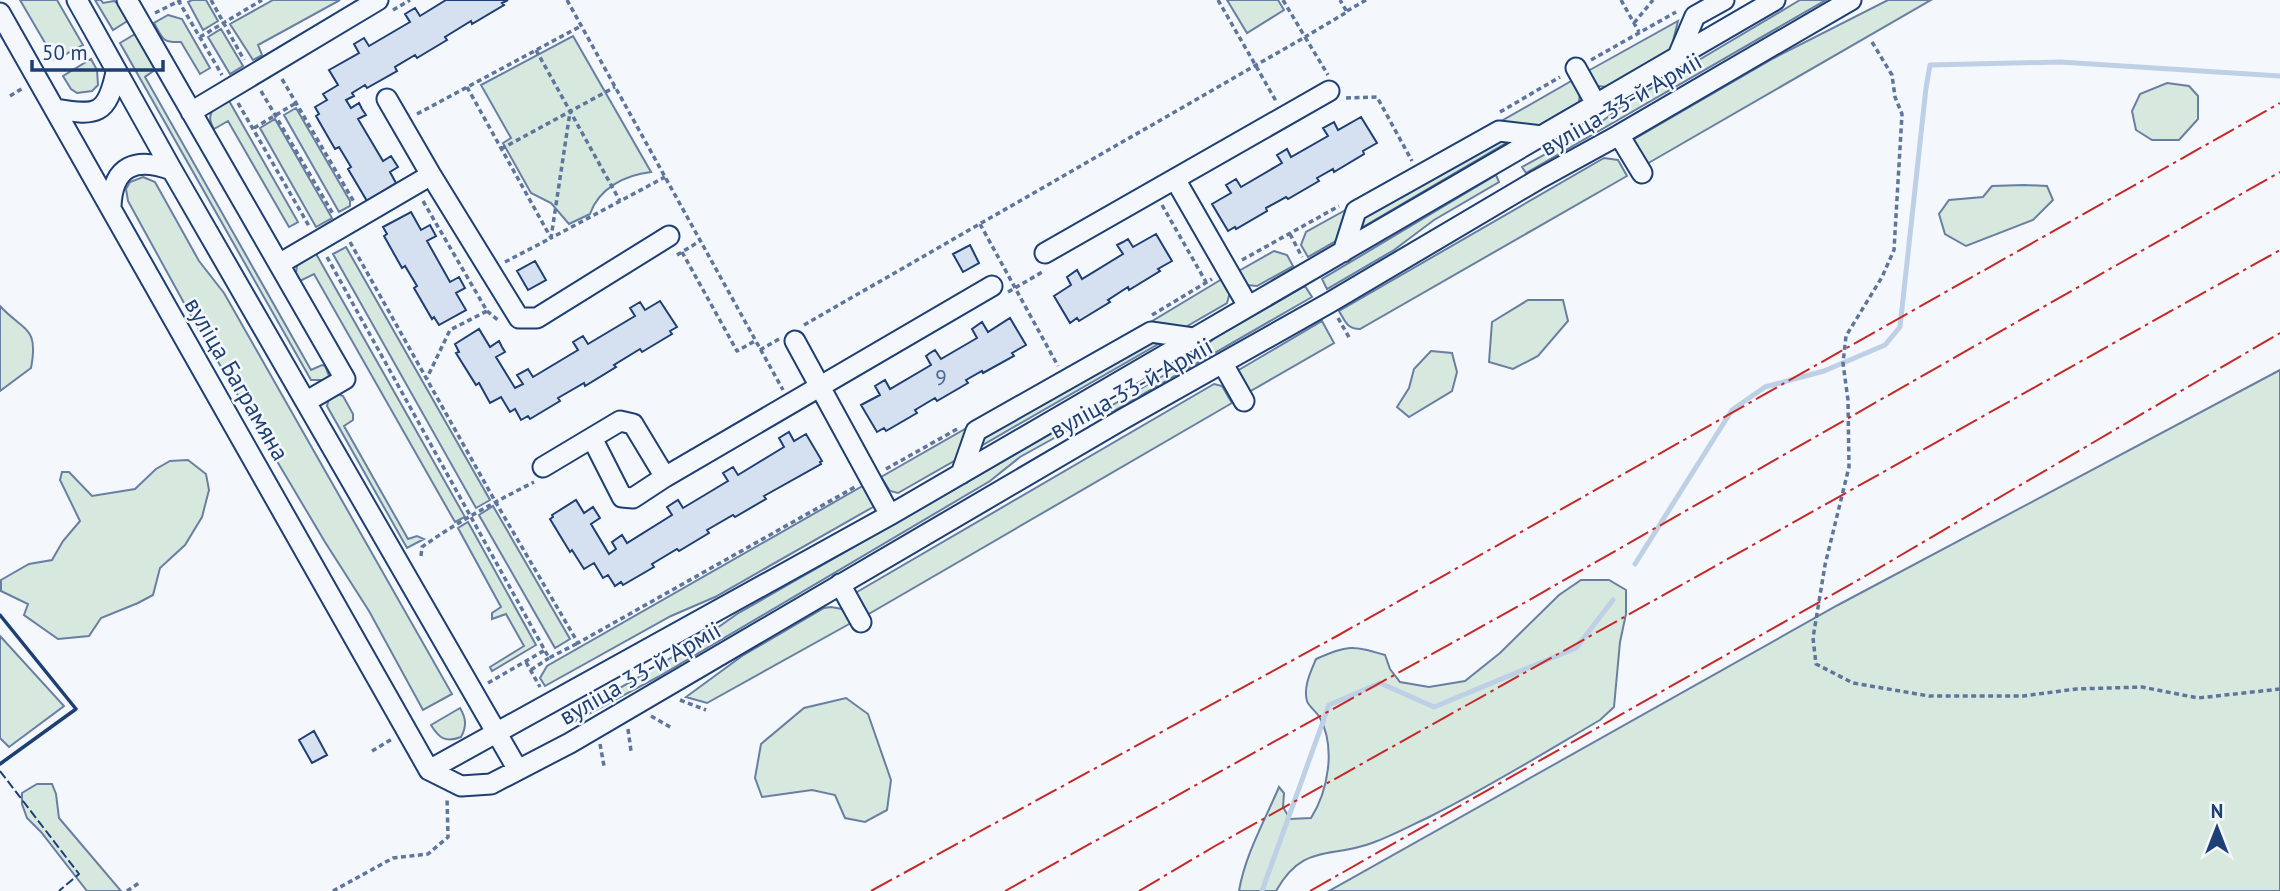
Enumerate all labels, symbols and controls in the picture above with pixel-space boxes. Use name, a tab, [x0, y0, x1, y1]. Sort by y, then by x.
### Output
scale bar	[32, 28, 163, 72]
text: 50 m	[42, 39, 88, 66]
street label: вуліца 33-й Арміі	[1535, 45, 1707, 163]
street label: вуліца Баграмяна	[178, 292, 296, 466]
street label: вуліца 33-й Арміі	[1044, 330, 1218, 446]
house number: 9	[935, 364, 947, 391]
street label: вуліца 33-й Арміі	[554, 614, 726, 732]
north arrow	[2182, 793, 2252, 863]
text: N	[2211, 799, 2223, 823]

